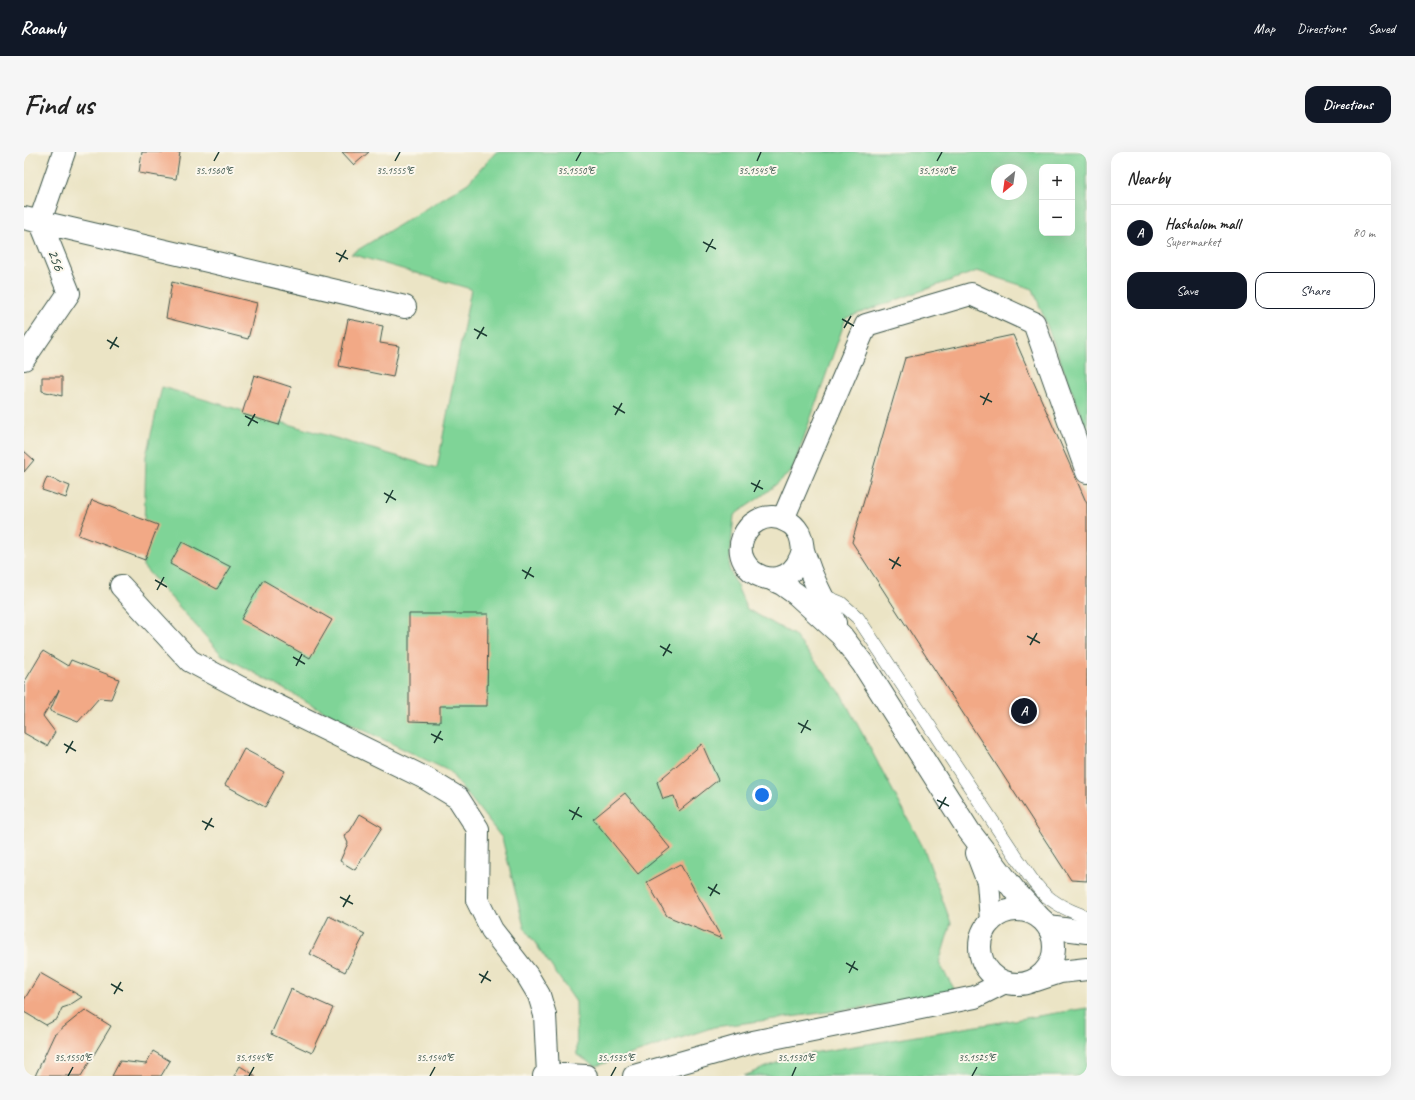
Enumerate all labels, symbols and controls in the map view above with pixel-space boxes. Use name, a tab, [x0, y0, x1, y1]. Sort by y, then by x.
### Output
text: Roamly	[20, 16, 66, 40]
text: Map	[1254, 20, 1275, 37]
text: Directions	[1297, 20, 1346, 37]
text: Saved	[1368, 20, 1395, 37]
button: Directions	[1305, 86, 1391, 123]
text: Find us	[24, 87, 94, 122]
text: 35.1560°E	[195, 164, 234, 177]
text: 35.1555°E	[376, 164, 415, 177]
text: 35.1550°E	[557, 164, 596, 177]
text: 35.1545°E	[738, 164, 777, 177]
text: 35.1540°E	[918, 164, 957, 177]
north arrow	[991, 164, 1027, 200]
map controls	[1039, 164, 1075, 236]
button: +	[1039, 164, 1075, 200]
text: Nearby	[1127, 168, 1170, 189]
button: −	[1039, 200, 1075, 236]
text: Hashalom mall	[1165, 215, 1240, 234]
text: A	[1137, 225, 1143, 241]
text: 80 m	[1353, 225, 1375, 241]
text: Supermarket	[1165, 234, 1220, 250]
street label: 256	[43, 246, 69, 274]
button: Save	[1127, 272, 1247, 309]
button: Share	[1255, 272, 1375, 309]
pin: A	[1011, 696, 1037, 726]
your location	[752, 785, 772, 805]
text: 35.1550°E	[54, 1051, 93, 1064]
text: 35.1545°E	[235, 1051, 274, 1064]
text: 35.1540°E	[416, 1051, 455, 1064]
text: 35.1535°E	[597, 1051, 636, 1064]
text: 35.1530°E	[777, 1051, 816, 1064]
text: 35.1525°E	[958, 1051, 997, 1064]

